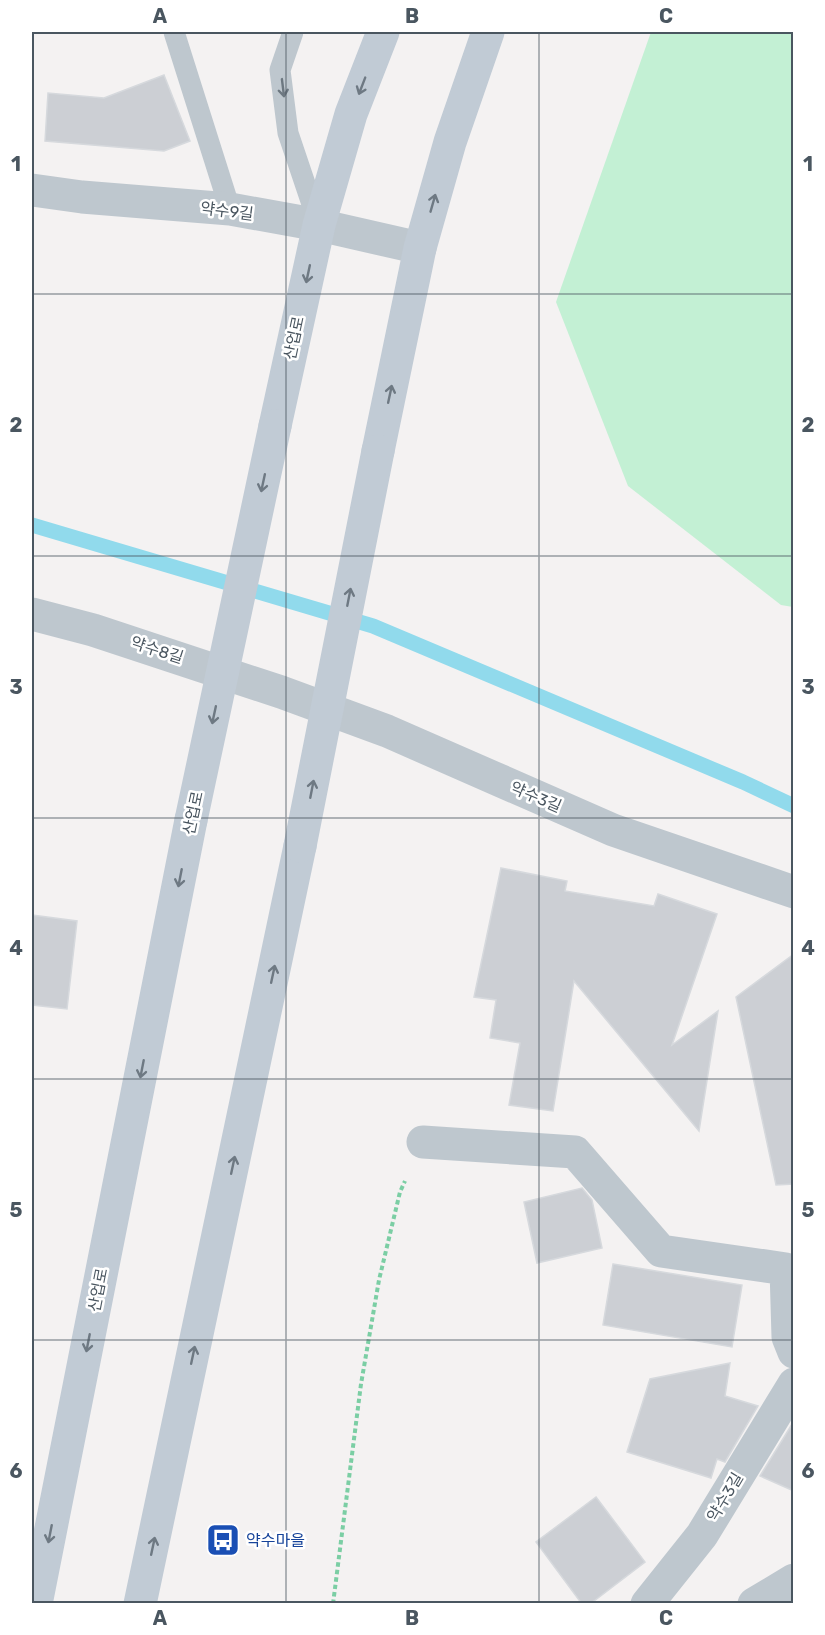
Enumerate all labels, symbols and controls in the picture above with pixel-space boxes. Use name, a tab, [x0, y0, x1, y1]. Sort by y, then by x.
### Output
text: A	[153, 4, 168, 28]
text: B	[405, 4, 419, 28]
text: C	[659, 4, 673, 28]
one-way arrow	[356, 76, 367, 95]
one-way arrow	[277, 78, 288, 97]
text: 1	[11, 152, 21, 176]
text: 1	[803, 152, 813, 176]
one-way arrow	[427, 194, 439, 213]
street label: 약수9길	[199, 198, 255, 224]
one-way arrow	[302, 264, 314, 283]
street label: 산업로	[280, 314, 308, 362]
one-way arrow	[385, 384, 396, 404]
text: 2	[10, 413, 23, 437]
text: 2	[802, 413, 815, 437]
one-way arrow	[257, 473, 268, 492]
one-way arrow	[344, 588, 355, 608]
street label: 약수8길	[128, 633, 186, 667]
text: 3	[9, 675, 23, 699]
text: 3	[801, 675, 815, 699]
one-way arrow	[207, 705, 219, 724]
street label: 약수3길	[508, 778, 564, 816]
one-way arrow	[307, 779, 318, 799]
street label: 산업로	[179, 789, 207, 837]
one-way arrow	[174, 868, 185, 887]
text: 4	[9, 936, 23, 960]
text: 4	[801, 936, 815, 960]
one-way arrow	[268, 965, 279, 984]
one-way arrow	[136, 1059, 147, 1078]
one-way arrow	[228, 1155, 239, 1175]
text: 5	[10, 1198, 23, 1222]
text: 5	[802, 1198, 815, 1222]
street label: 산업로	[84, 1266, 112, 1313]
one-way arrow	[82, 1333, 93, 1352]
one-way arrow	[188, 1346, 199, 1366]
text: 6	[9, 1459, 23, 1483]
text: 6	[801, 1459, 815, 1483]
street label: 약수3길	[703, 1469, 747, 1525]
bus stop icon: 약수마을	[205, 1522, 241, 1558]
one-way arrow	[44, 1524, 55, 1543]
place label: 약수마을	[246, 1531, 305, 1550]
one-way arrow	[147, 1537, 159, 1556]
text: A	[153, 1606, 168, 1630]
text: B	[405, 1606, 419, 1630]
text: C	[659, 1606, 673, 1630]

